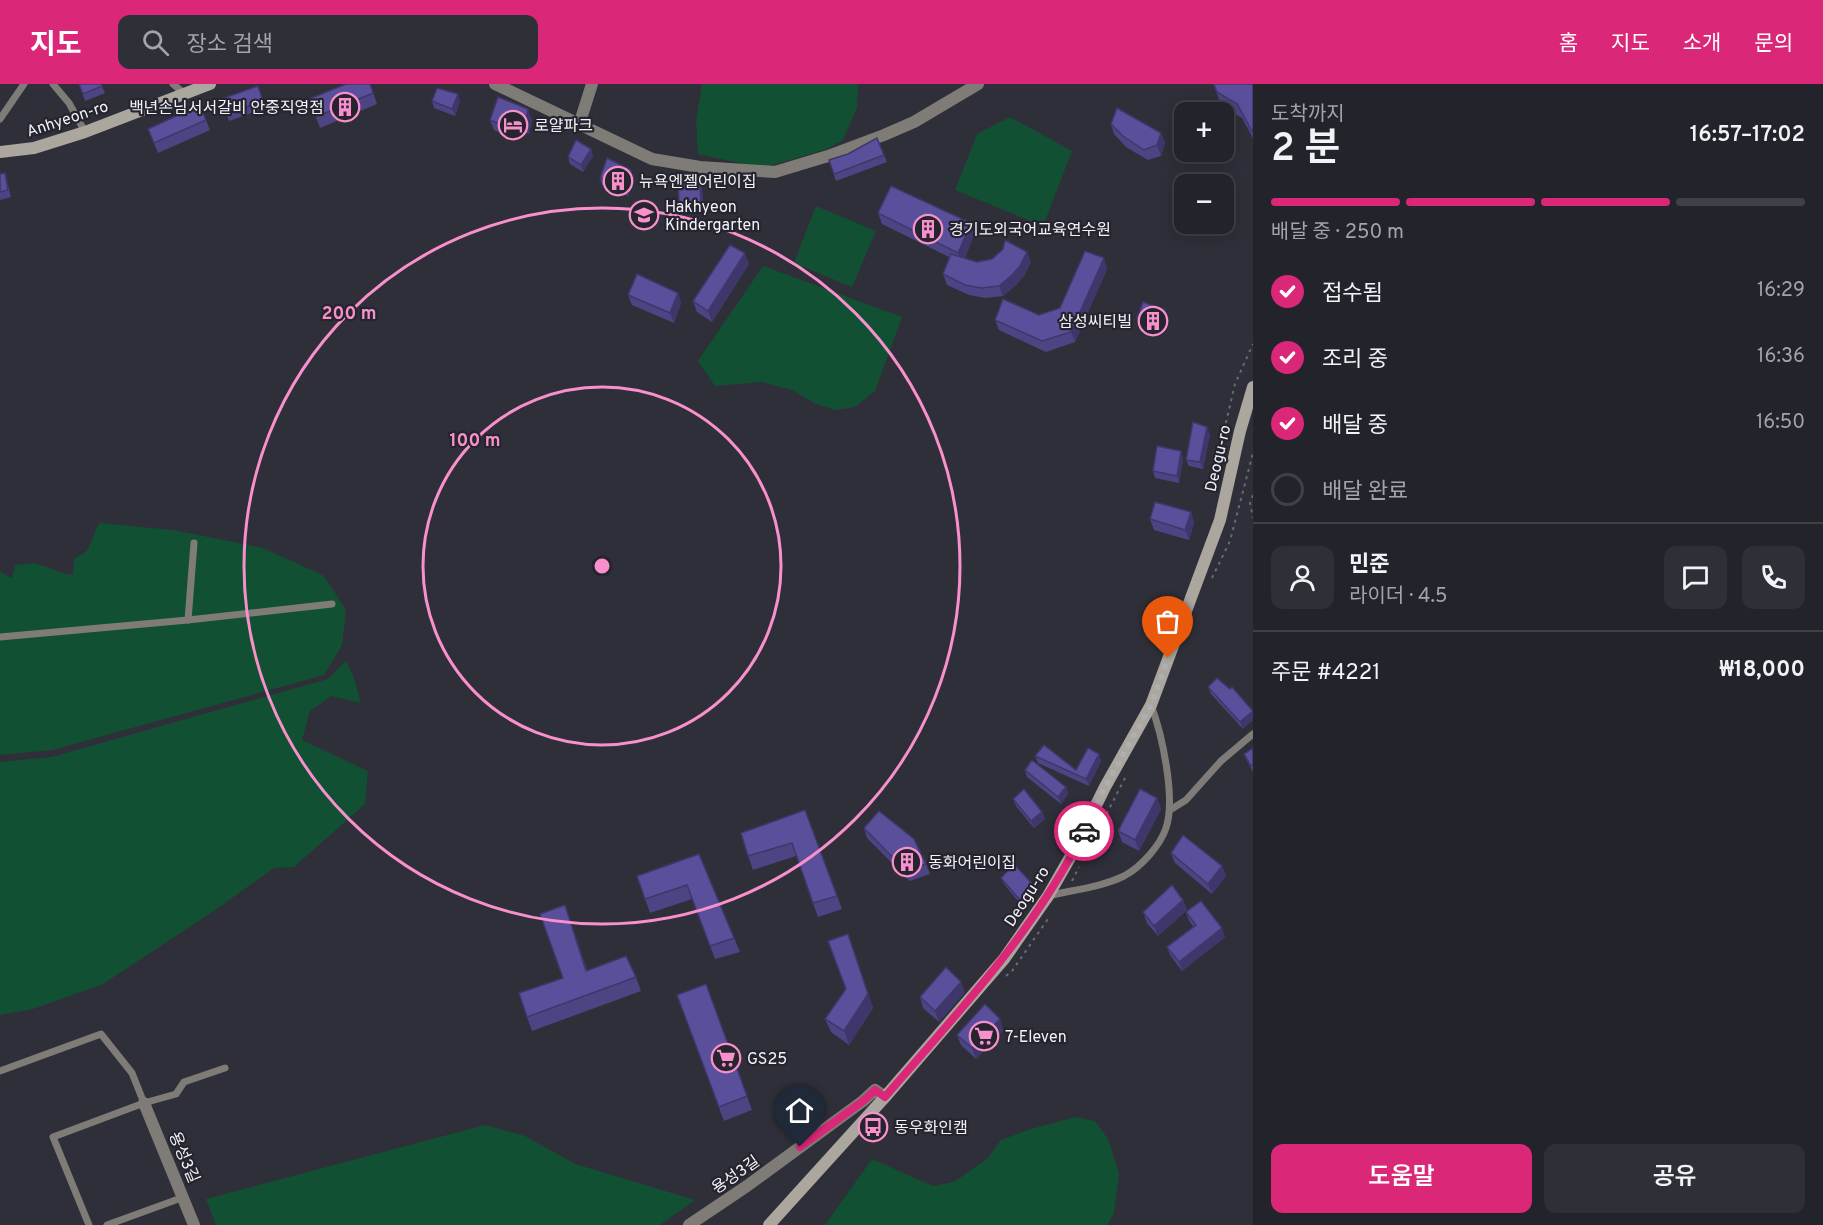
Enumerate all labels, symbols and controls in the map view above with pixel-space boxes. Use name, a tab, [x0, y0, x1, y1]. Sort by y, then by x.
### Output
search box	[118, 15, 538, 69]
icon: search	[139, 26, 172, 59]
text: 지도	[30, 28, 82, 64]
text: 홈	[1559, 31, 1578, 58]
text: 지도	[1611, 31, 1650, 58]
text: 소개	[1683, 31, 1721, 58]
text: 문의	[1754, 31, 1793, 58]
text: 장소 검색	[187, 32, 273, 59]
building icon: 백년손님서서갈비 안중직영점	[329, 91, 361, 123]
street label: Anhyeon-ro	[24, 97, 111, 143]
place label: 백년손님서서갈비 안중직영점	[129, 99, 324, 119]
map controls	[1174, 102, 1234, 234]
button: +	[1174, 102, 1234, 162]
text: 도착까지	[1271, 102, 1345, 128]
hotel icon: 로얄파크	[497, 109, 529, 141]
place label: 로얄파크	[534, 117, 593, 137]
text: 16:57–17:02	[1690, 122, 1805, 149]
text: 2 분	[1271, 126, 1340, 175]
building icon: 뉴욕엔젤어린이집	[602, 165, 634, 197]
place label: 뉴욕엔젤어린이집	[639, 173, 757, 193]
button: −	[1174, 174, 1234, 234]
place label: Hakhyeon Kindergarten	[665, 198, 760, 236]
school or university icon: Hakhyeon Kindergarten	[628, 199, 660, 231]
building icon: 경기도외국어교육연수원	[912, 213, 944, 245]
text: 배달 중 · 250 m	[1271, 220, 1404, 246]
place label: 경기도외국어교육연수원	[949, 221, 1111, 241]
icon: check	[1271, 275, 1304, 308]
text: 16:29	[1757, 278, 1805, 304]
text: 접수됨	[1322, 281, 1383, 308]
text: 200 m	[321, 303, 377, 326]
building icon: 삼성씨티빌	[1137, 305, 1169, 337]
place label: 삼성씨티빌	[1058, 313, 1132, 333]
icon: check	[1271, 341, 1304, 374]
text: 16:36	[1757, 344, 1805, 370]
text: 조리 중	[1322, 347, 1388, 374]
icon: check	[1271, 407, 1304, 440]
text: 16:50	[1756, 410, 1805, 436]
text: 배달 중	[1322, 413, 1388, 440]
street label: Deogu-ro	[1202, 423, 1236, 494]
text: 100 m	[449, 430, 501, 453]
text: 배달 완료	[1322, 479, 1408, 506]
button: person	[1271, 546, 1334, 609]
button: chat	[1664, 546, 1727, 609]
button: phone	[1742, 546, 1805, 609]
text: 민준	[1349, 552, 1389, 579]
centre of rings	[592, 556, 612, 576]
text: 라이더 · 4.5	[1349, 584, 1447, 610]
pin	[1142, 596, 1193, 658]
icon: bag	[1151, 605, 1184, 638]
text: ₩18,000	[1719, 657, 1805, 684]
text: 주문 #4221	[1271, 660, 1380, 687]
courier	[1054, 801, 1114, 861]
icon: car	[1068, 815, 1101, 848]
building icon: 동화어린이집	[891, 846, 923, 878]
place label: 동화어린이집	[928, 854, 1016, 874]
street label: Deogu-ro	[1001, 863, 1055, 931]
supermarket icon: 7-Eleven	[968, 1020, 1000, 1052]
place label: 7-Eleven	[1005, 1028, 1067, 1048]
supermarket icon: GS25	[710, 1042, 742, 1074]
place label: GS25	[747, 1050, 787, 1070]
pin	[774, 1085, 825, 1147]
icon: home	[783, 1094, 816, 1127]
bus stop icon: 동우화인캠	[857, 1111, 889, 1143]
place label: 동우화인캠	[894, 1119, 968, 1139]
street label: 용성3길	[163, 1129, 203, 1186]
button: 도움말	[1271, 1144, 1532, 1213]
button: 공유	[1544, 1144, 1805, 1213]
street label: 용성3길	[708, 1152, 764, 1199]

